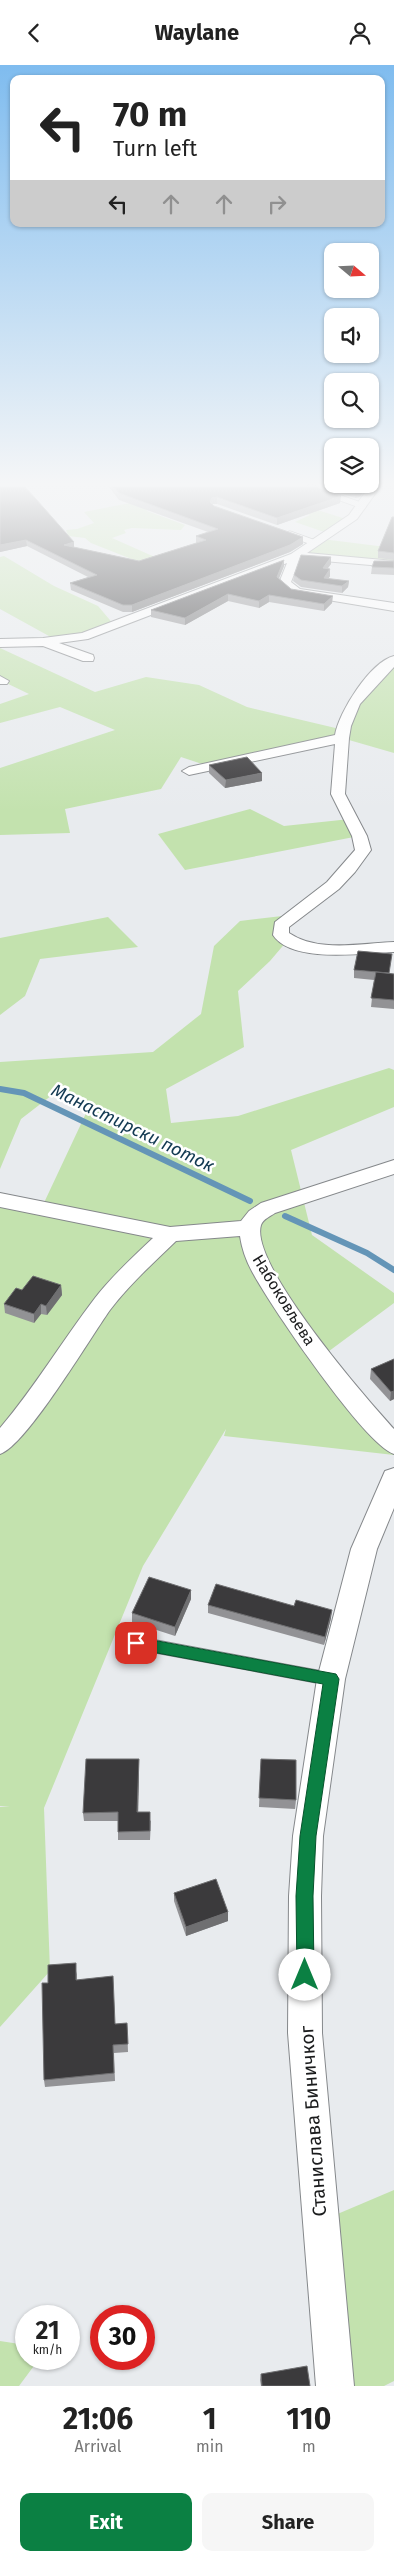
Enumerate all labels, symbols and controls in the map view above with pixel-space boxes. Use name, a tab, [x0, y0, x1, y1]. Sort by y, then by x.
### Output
icon: back	[20, 19, 48, 47]
text: Waylane	[155, 19, 239, 46]
icon: person	[346, 19, 374, 47]
text: 70 m	[113, 93, 187, 135]
icon: left	[30, 95, 95, 160]
text: Turn left	[113, 135, 197, 162]
icon: left	[104, 190, 132, 218]
icon: ahead	[157, 190, 185, 218]
icon: ahead	[210, 190, 238, 218]
icon: right	[263, 190, 291, 218]
north arrow	[324, 243, 379, 297]
map controls	[324, 243, 379, 493]
button: sound	[324, 308, 379, 363]
button: search	[324, 373, 379, 428]
button: layers	[324, 438, 379, 493]
water label: Манастирски поток	[48, 1079, 218, 1177]
street label: Набоковљева	[248, 1251, 320, 1349]
pin	[115, 1622, 157, 1664]
icon: arrive	[122, 1629, 150, 1657]
position arrow	[278, 1948, 330, 2000]
street label: Станислава Биничког	[295, 2024, 331, 2217]
speed limit sign: 30	[90, 2305, 155, 2370]
text: 21	[36, 2316, 59, 2346]
text: km/h	[33, 2343, 62, 2357]
text: 21:06	[63, 2401, 133, 2437]
text: 1	[203, 2401, 217, 2437]
text: 110	[286, 2401, 331, 2437]
text: Arrival	[75, 2437, 121, 2456]
text: min	[196, 2437, 224, 2456]
text: m	[302, 2437, 316, 2456]
button: Exit	[20, 2493, 192, 2551]
button: Share	[202, 2493, 374, 2551]

